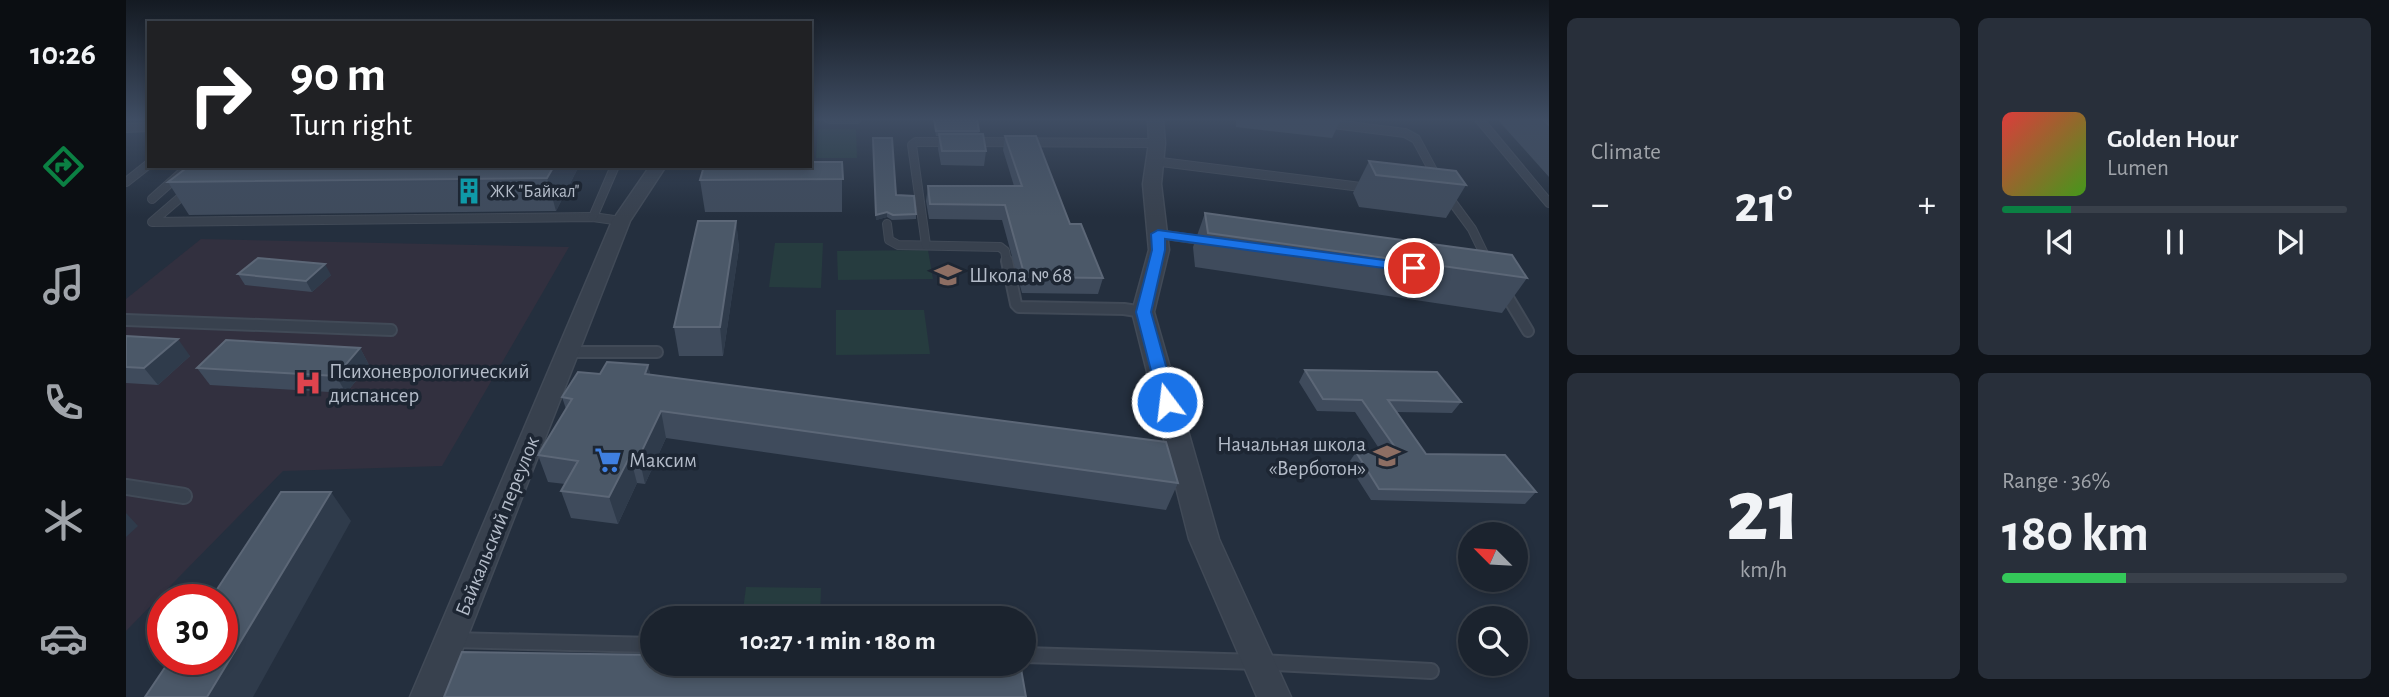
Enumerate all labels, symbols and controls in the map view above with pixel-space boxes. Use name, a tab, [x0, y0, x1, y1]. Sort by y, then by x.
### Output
text: 10:26	[30, 38, 96, 70]
icon: right	[175, 49, 266, 140]
text: 90 m	[290, 51, 386, 100]
text: Turn right	[290, 109, 412, 141]
text: Golden Hour	[2107, 126, 2238, 152]
text: Climate	[1591, 141, 1661, 164]
icon: directions	[39, 142, 88, 191]
text: Lumen	[2107, 157, 2169, 180]
building icon: ЖК "Байкал"	[454, 176, 484, 206]
text: 21°	[1734, 179, 1793, 231]
place label: ЖК "Байкал"	[490, 183, 579, 201]
text: −	[1591, 186, 1609, 224]
text: +	[1918, 186, 1936, 224]
icon: previous	[2041, 223, 2079, 261]
icon: pause	[2156, 223, 2194, 261]
icon: next	[2271, 223, 2309, 261]
pin	[1384, 238, 1444, 298]
icon: arrive	[1395, 249, 1433, 287]
icon: music	[39, 260, 88, 309]
school or university icon: Школа № 68	[933, 260, 963, 290]
place label: Школа № 68	[969, 265, 1072, 286]
place label: Психоневрологический диспансер	[329, 361, 530, 406]
position arrow	[1130, 365, 1204, 439]
hospital icon: Психоневрологический диспансер	[293, 368, 323, 398]
icon: phone	[39, 378, 88, 427]
street label: Байкальский переулок	[452, 433, 543, 619]
place label: Начальная школа «Верботон»	[1217, 434, 1366, 479]
school or university icon: Начальная школа «Верботон»	[1372, 441, 1402, 471]
supermarket icon: Максим	[593, 445, 623, 475]
place label: Максим	[629, 450, 697, 471]
text: 21	[1726, 466, 1801, 557]
text: Range · 36%	[2002, 470, 2110, 493]
icon: climate	[39, 496, 88, 545]
text: 180 km	[2002, 508, 2149, 560]
north arrow	[1458, 522, 1528, 592]
map controls	[1458, 522, 1528, 676]
text: km/h	[1740, 559, 1787, 582]
speed limit sign: 30	[147, 584, 238, 675]
button: search	[1458, 606, 1528, 676]
icon: car	[39, 614, 88, 663]
text: 10:27 · 1 min · 180 m	[740, 628, 936, 654]

